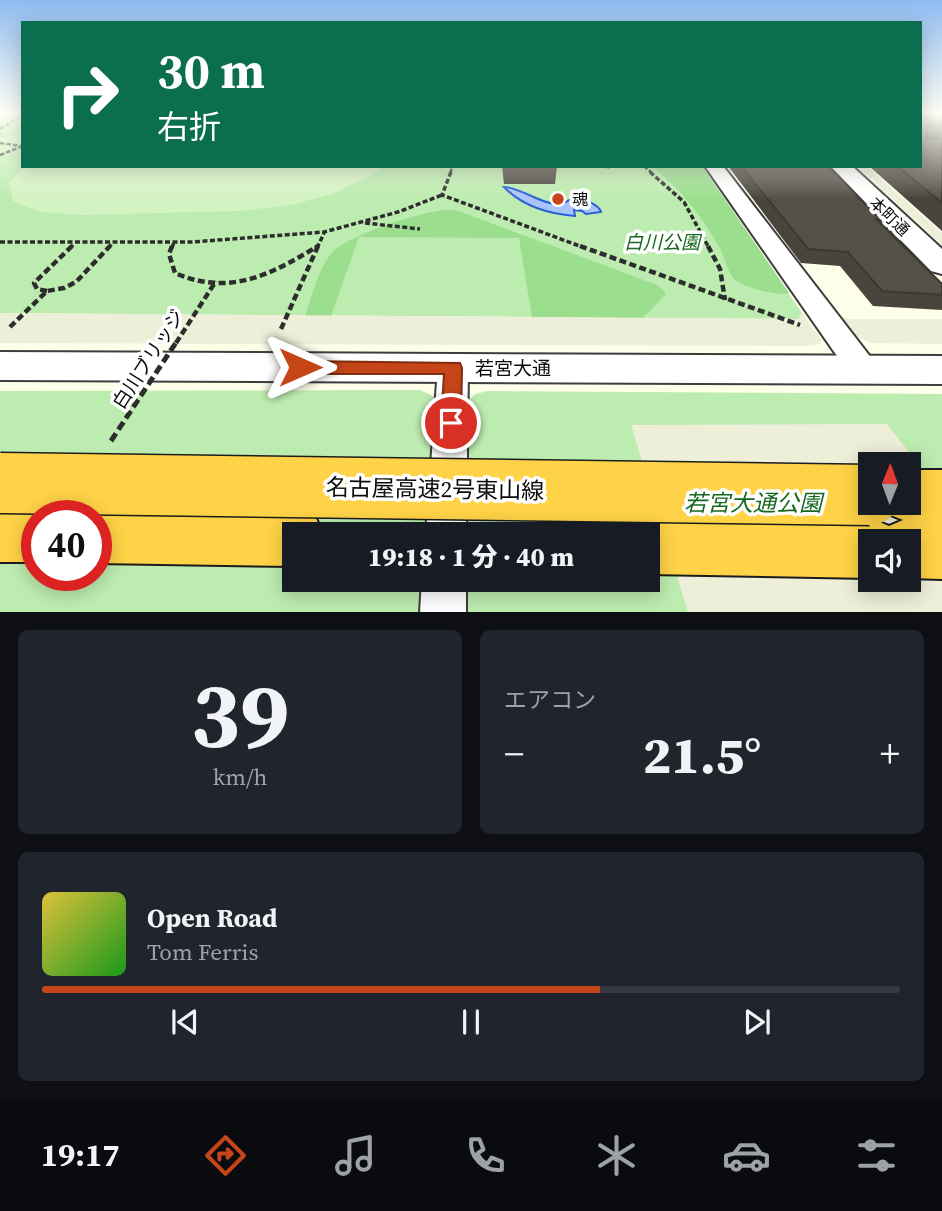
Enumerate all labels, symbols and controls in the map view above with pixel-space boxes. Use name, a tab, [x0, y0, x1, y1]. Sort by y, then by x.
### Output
text: 30 m	[157, 37, 265, 104]
icon: right	[42, 49, 133, 140]
text: 右折	[157, 105, 221, 149]
place label: 魂	[572, 188, 588, 210]
marker: 魂	[550, 191, 566, 207]
street label: 本町通	[865, 191, 915, 241]
park label: 白川公園	[624, 229, 703, 255]
street label: 白川ブリッジ	[106, 304, 190, 414]
position arrow	[263, 330, 337, 404]
street label: 若宮大通	[475, 355, 551, 381]
pin	[421, 393, 481, 453]
icon: arrive	[432, 404, 470, 442]
north arrow	[858, 452, 920, 514]
map controls	[858, 452, 921, 592]
street label: 名古屋高速2号東山線	[325, 471, 545, 507]
park label: 若宮大通公園	[684, 487, 825, 519]
speed limit sign: 40	[21, 500, 112, 591]
button: sound	[858, 529, 921, 592]
text: 19:18 · 1 分 · 40 m	[368, 539, 574, 575]
text: 39	[191, 653, 289, 777]
text: エアコン	[504, 684, 596, 716]
text: 21.5°	[643, 719, 761, 790]
text: −	[504, 728, 524, 780]
text: +	[880, 728, 900, 780]
text: km/h	[213, 761, 267, 793]
text: Open Road	[147, 900, 278, 936]
text: Tom Ferris	[147, 936, 258, 968]
icon: previous	[166, 1003, 204, 1041]
icon: pause	[452, 1003, 490, 1041]
icon: next	[738, 1003, 776, 1041]
icon: directions	[201, 1131, 250, 1180]
icon: music	[331, 1131, 380, 1180]
icon: phone	[461, 1131, 510, 1180]
icon: climate	[592, 1131, 641, 1180]
icon: car	[722, 1131, 771, 1180]
icon: filters	[852, 1131, 901, 1180]
text: 19:17	[41, 1133, 120, 1177]

